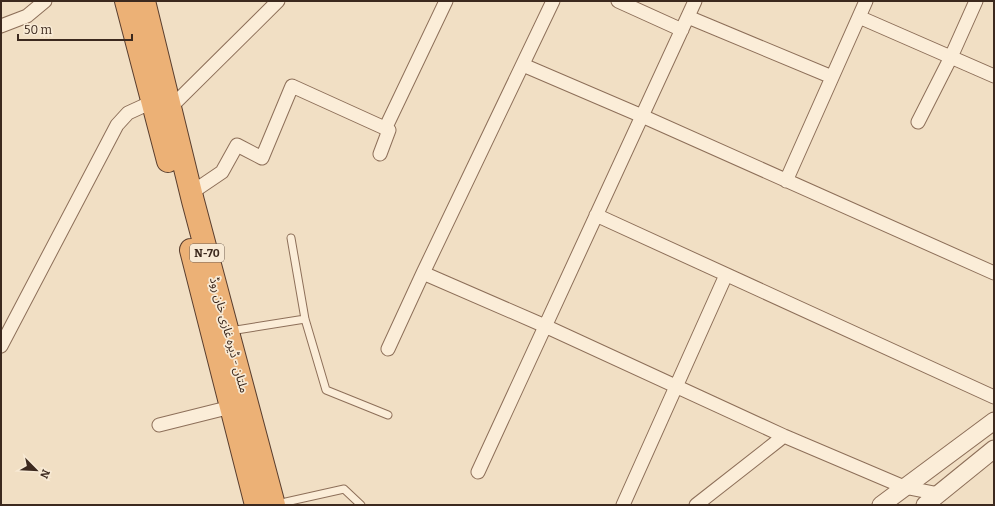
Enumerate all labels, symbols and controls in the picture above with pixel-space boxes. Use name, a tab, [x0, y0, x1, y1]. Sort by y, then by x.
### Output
scale bar	[18, 16, 132, 42]
text: 50 m	[24, 23, 53, 37]
road number: N-70	[190, 244, 224, 262]
street label: ملتان - ڈیرہ غازی خان روڈ	[207, 275, 252, 394]
north arrow	[16, 450, 56, 490]
text: N	[37, 467, 52, 481]

